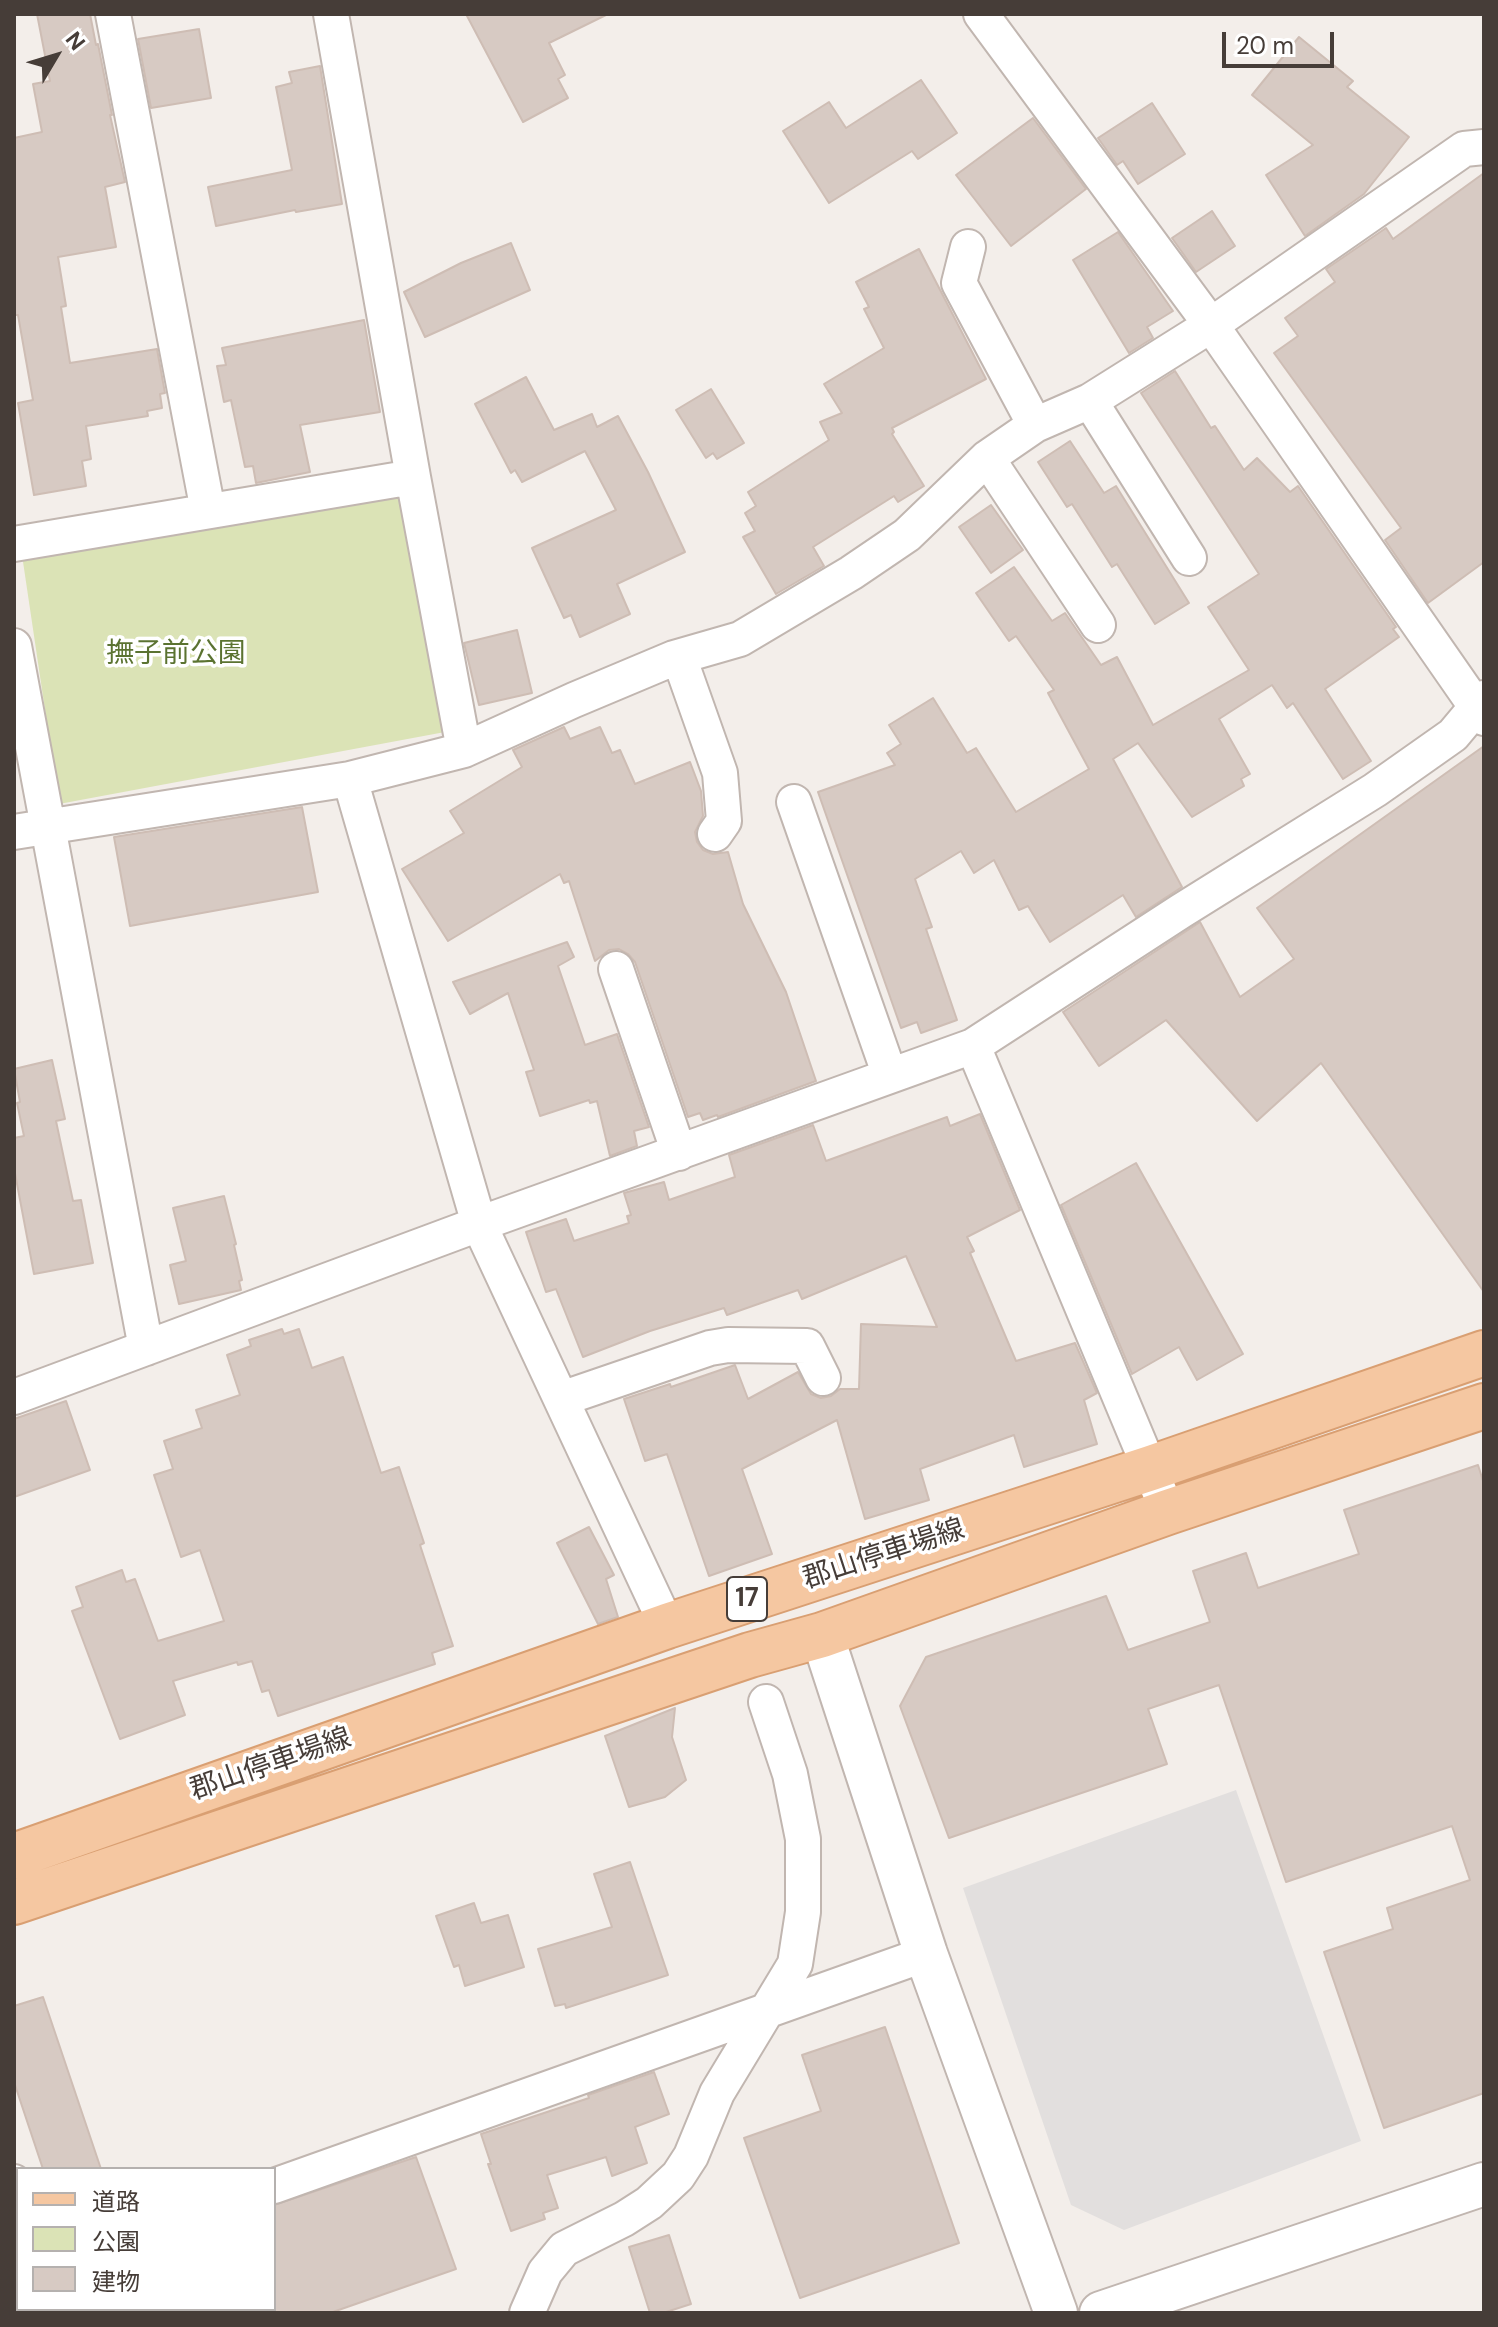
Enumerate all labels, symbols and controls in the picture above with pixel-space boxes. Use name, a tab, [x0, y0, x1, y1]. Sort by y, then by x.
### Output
north arrow	[16, 16, 96, 96]
scale bar	[1226, 16, 1338, 66]
text: N	[59, 26, 92, 56]
text: 20 m	[1236, 30, 1294, 61]
park label: 撫子前公園	[106, 638, 246, 672]
street label: 郡山停車場線	[799, 1513, 969, 1597]
road number: 17	[727, 1577, 767, 1621]
street label: 郡山停車場線	[186, 1722, 356, 1808]
legend	[16, 2167, 276, 2311]
text: 道路	[92, 2186, 140, 2217]
text: 公園	[92, 2226, 140, 2257]
text: 建物	[92, 2266, 140, 2297]

